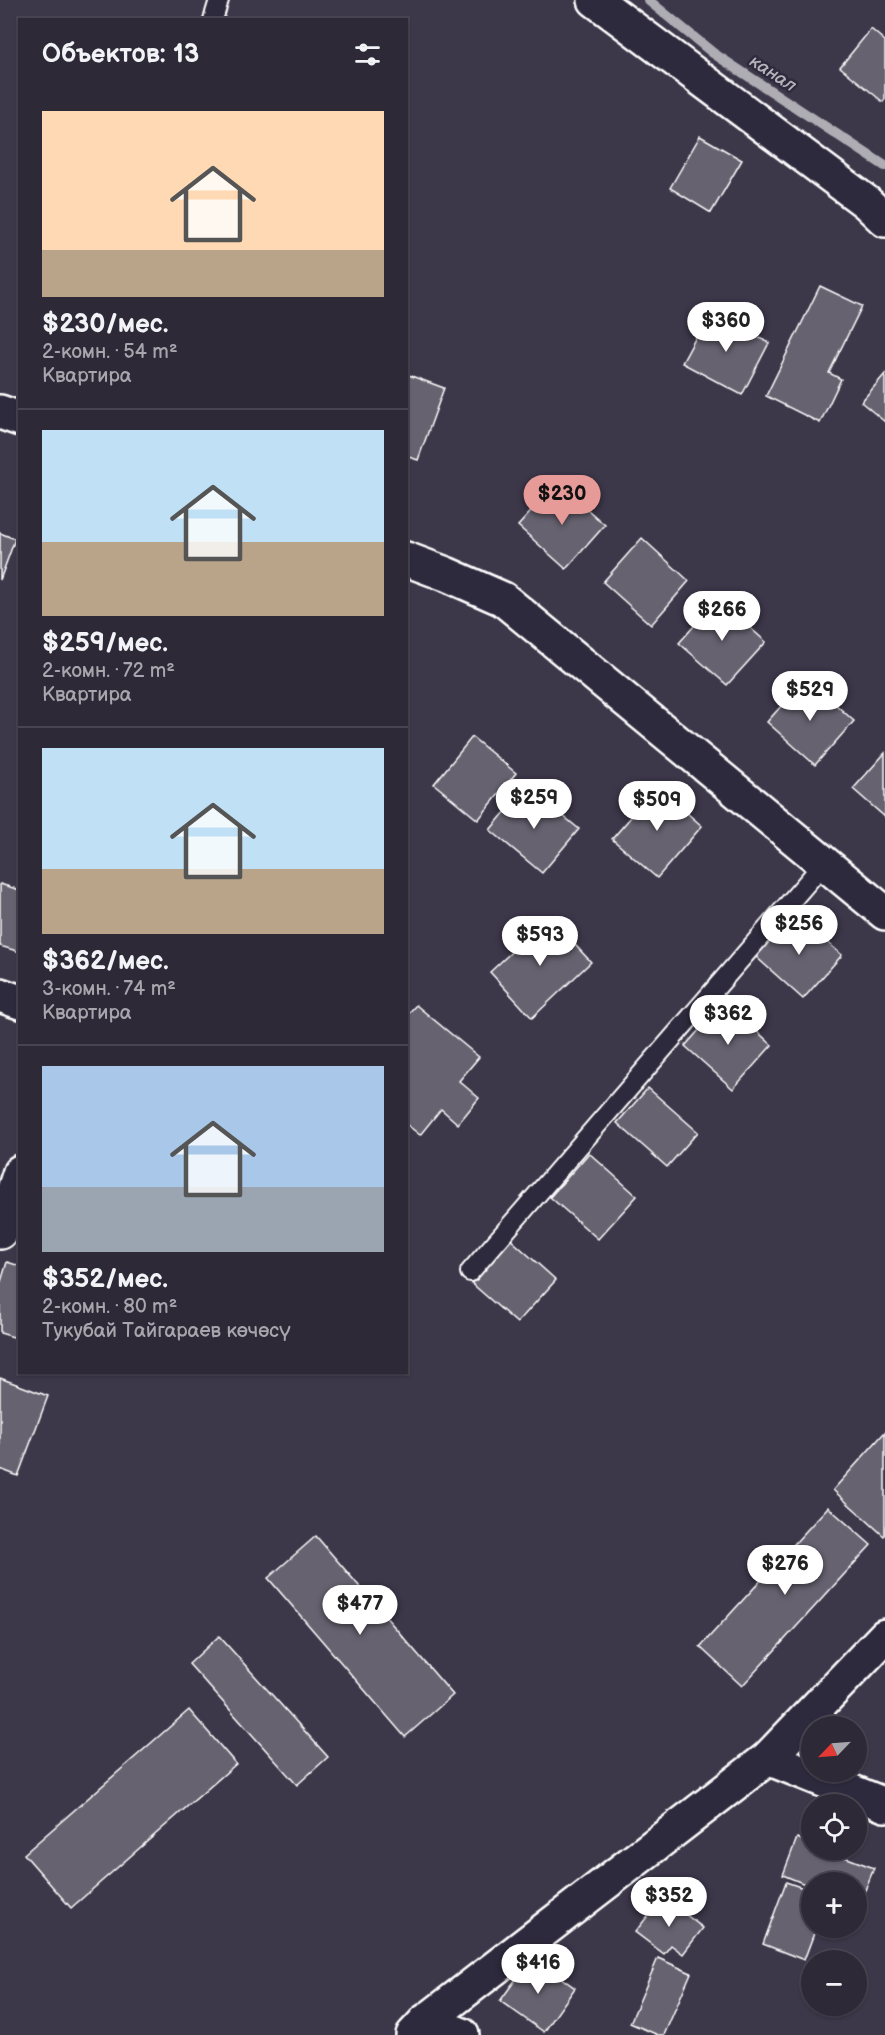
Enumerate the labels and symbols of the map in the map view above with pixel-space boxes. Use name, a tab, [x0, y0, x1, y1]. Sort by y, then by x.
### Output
water label: канал	[745, 51, 801, 97]
pin: $360	[690, 302, 762, 353]
pin: $230	[526, 475, 598, 526]
pin: $266	[686, 591, 758, 642]
pin: $529	[774, 671, 846, 722]
pin: $259	[498, 779, 570, 830]
pin: $509	[621, 781, 693, 832]
pin: $256	[763, 905, 835, 956]
pin: $593	[504, 916, 576, 967]
pin: $362	[692, 995, 764, 1046]
pin: $276	[749, 1545, 821, 1596]
pin: $477	[324, 1585, 396, 1636]
north arrow	[801, 1716, 867, 1782]
pin: $352	[633, 1877, 705, 1928]
pin: $416	[502, 1944, 574, 1995]

